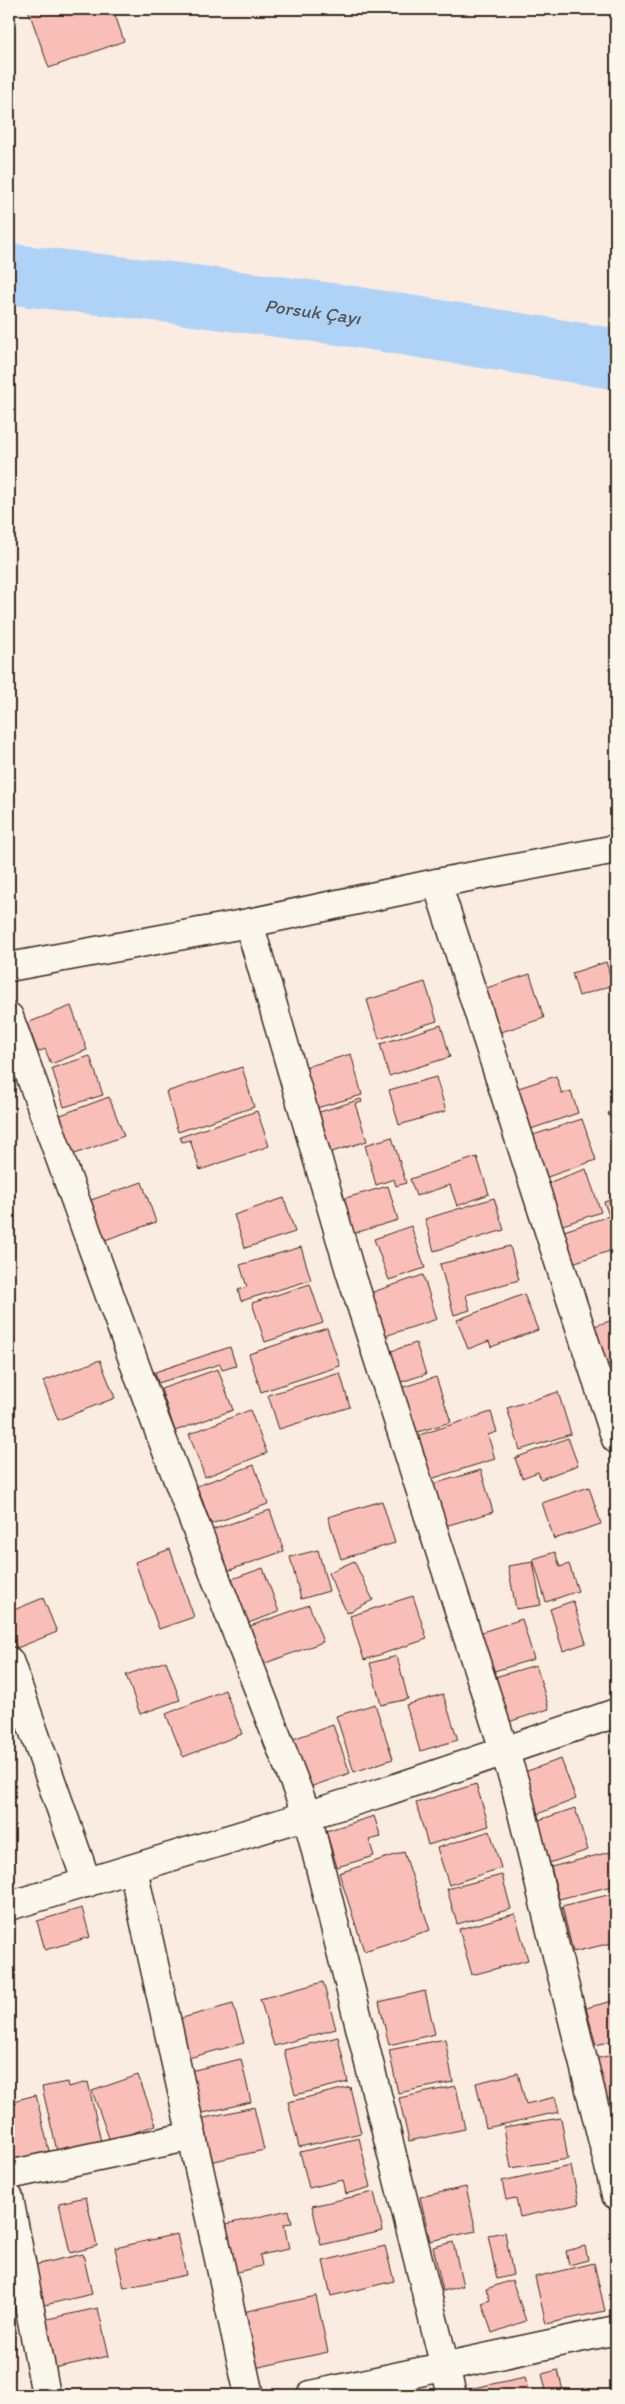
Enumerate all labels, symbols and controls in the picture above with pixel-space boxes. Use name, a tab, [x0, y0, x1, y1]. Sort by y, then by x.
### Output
water label: Porsuk Çayı	[263, 293, 363, 329]

